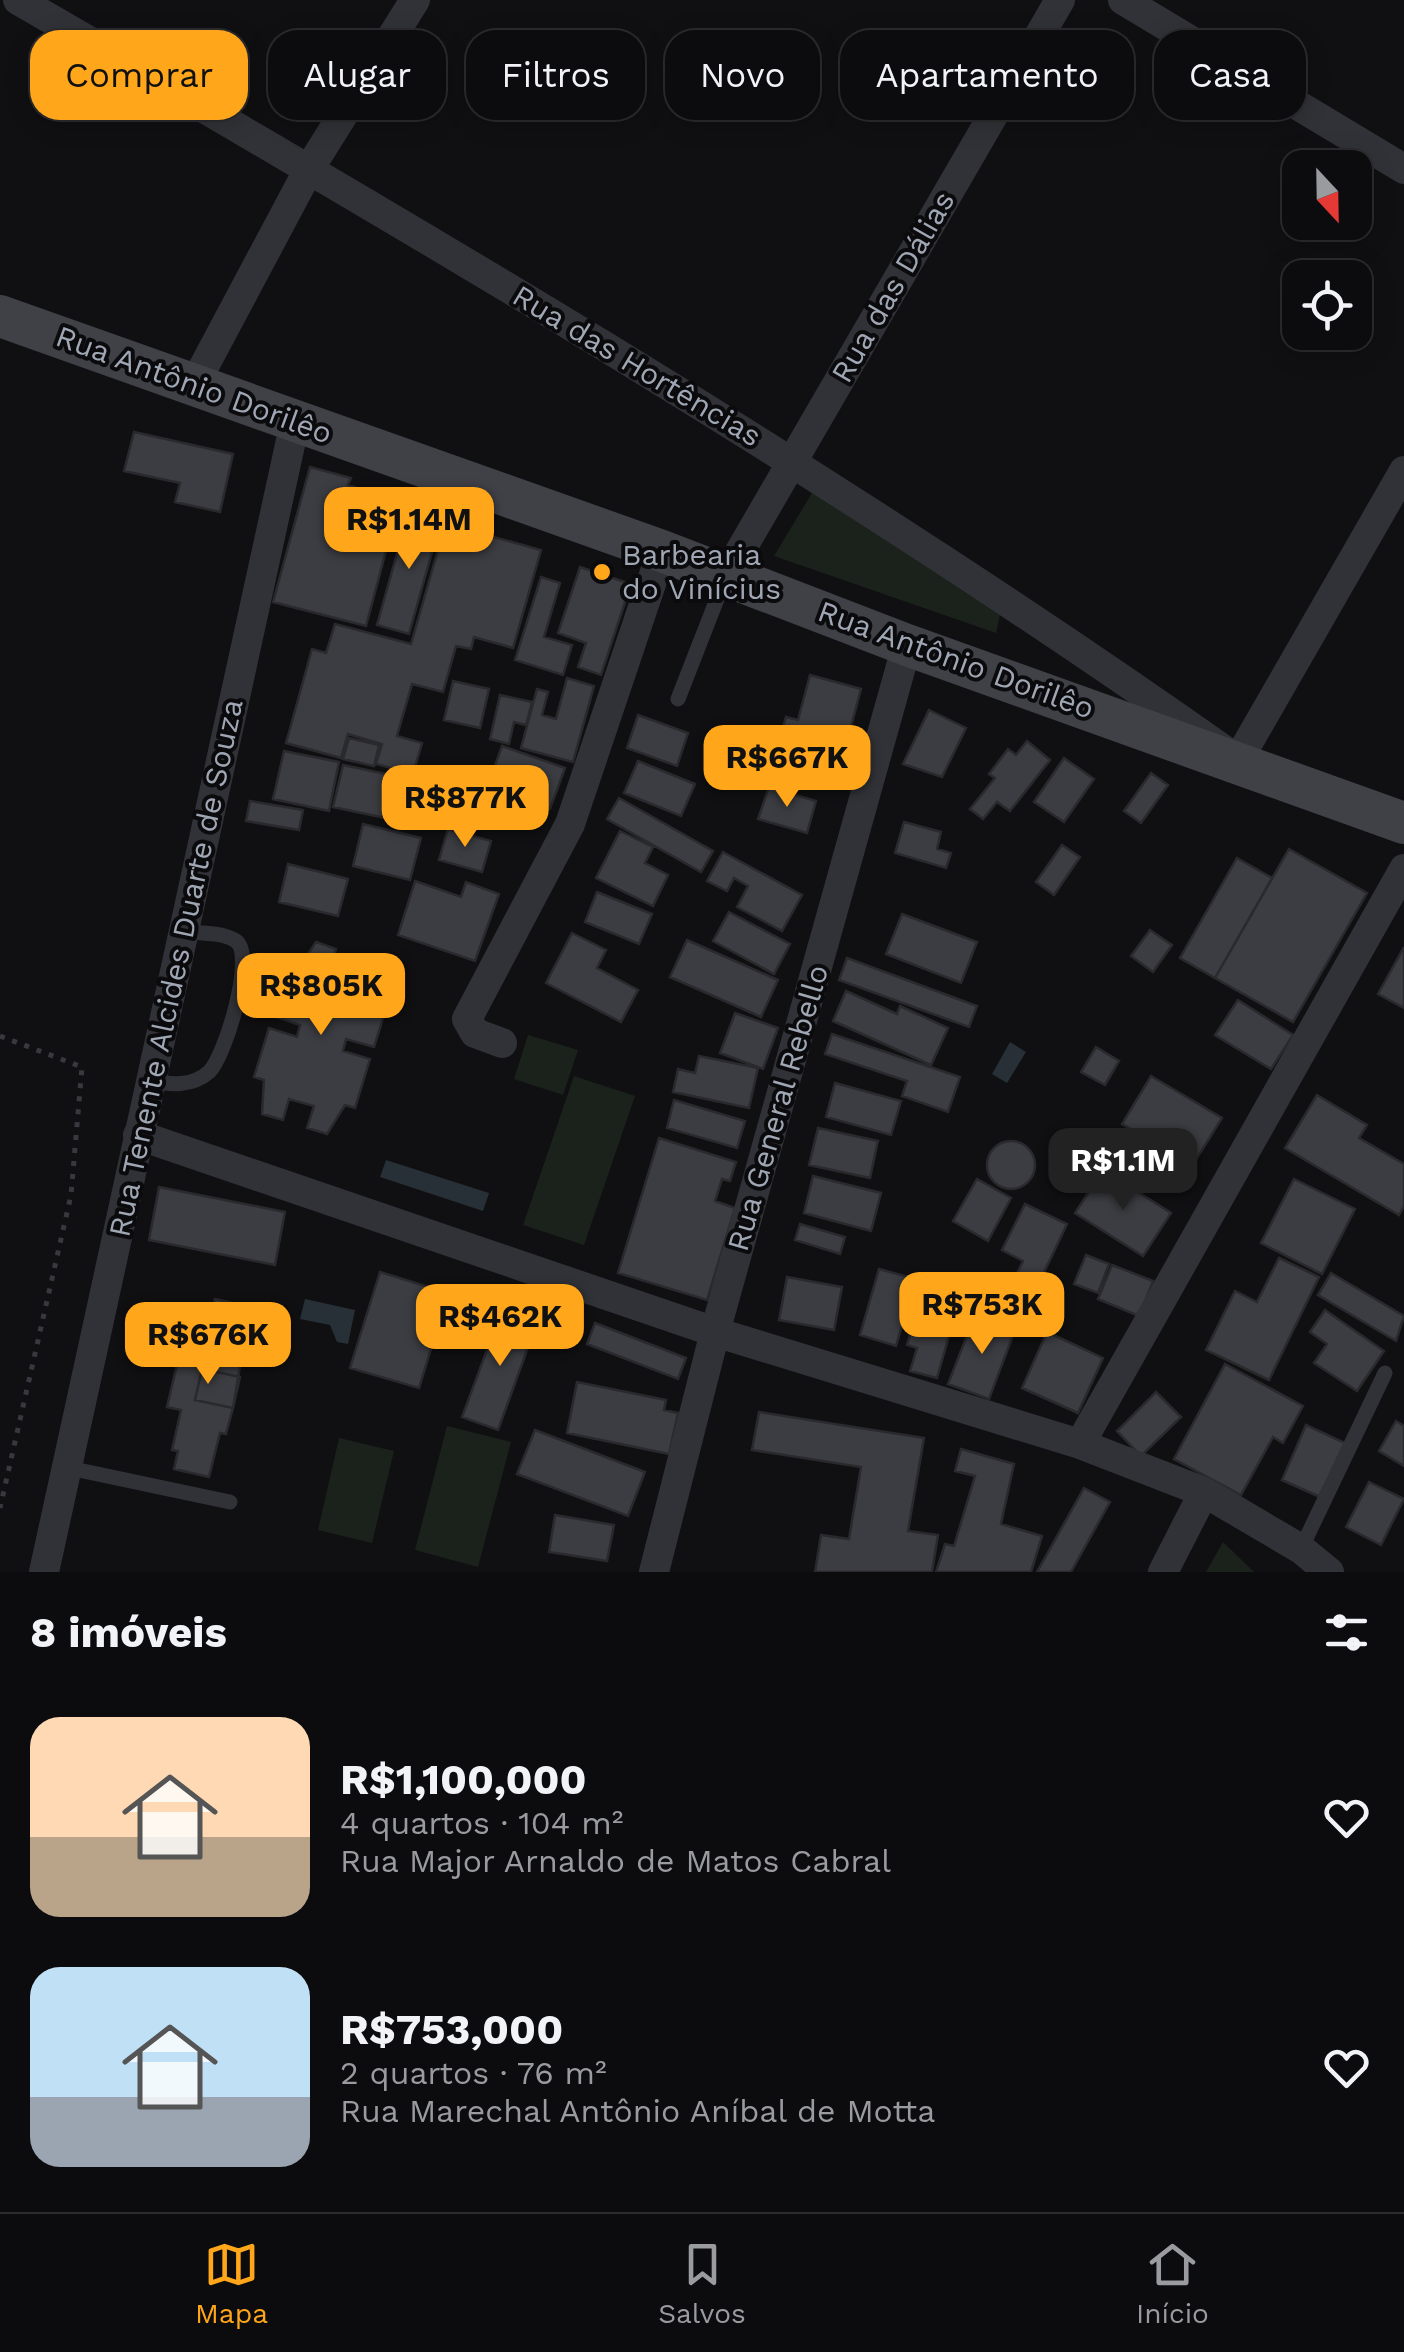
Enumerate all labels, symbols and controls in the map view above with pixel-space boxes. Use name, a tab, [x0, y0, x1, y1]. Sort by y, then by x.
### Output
chip: Comprar	[30, 30, 248, 120]
chip: Alugar	[268, 30, 446, 120]
chip: Filtros	[466, 30, 645, 120]
chip: Novo	[665, 30, 820, 120]
chip: Apartamento	[840, 30, 1134, 120]
chip: Casa	[1154, 30, 1306, 120]
north arrow	[1282, 150, 1372, 240]
map controls	[1282, 150, 1372, 350]
street label: Rua das Dálias	[824, 185, 961, 389]
button: locate	[1282, 260, 1372, 350]
street label: Rua das Hortências	[507, 278, 768, 454]
street label: Rua Antônio Dorilêo	[51, 318, 337, 451]
pin: R$1.14M	[317, 487, 501, 572]
text: R$1.14M	[346, 500, 472, 538]
place label: Barbearia do Vinícius	[622, 537, 781, 606]
marker: Barbearia do Vinícius	[591, 561, 613, 583]
street label: Rua Antônio Dorilêo	[813, 593, 1099, 726]
street label: Rua Tenente Alcides Duarte de Souza	[101, 696, 250, 1240]
pin: R$667K	[706, 725, 868, 810]
text: R$667K	[726, 738, 848, 776]
pin: R$877K	[384, 765, 546, 850]
text: R$877K	[404, 778, 526, 816]
pin: R$805K	[240, 953, 402, 1038]
street label: Rua General Rebello	[720, 961, 835, 1255]
text: R$805K	[259, 966, 383, 1004]
pin: R$1.1M	[1042, 1128, 1204, 1213]
text: R$1.1M	[1070, 1141, 1176, 1179]
pin: R$753K	[901, 1272, 1063, 1357]
pin: R$462K	[419, 1284, 581, 1369]
text: R$753K	[921, 1285, 1043, 1323]
text: R$462K	[438, 1297, 562, 1335]
pin: R$676K	[127, 1302, 289, 1387]
text: R$676K	[147, 1315, 269, 1353]
icon: filters	[1319, 1605, 1374, 1660]
text: 8 imóveis	[30, 1608, 227, 1657]
text: R$1,100,000	[340, 1755, 587, 1804]
icon: home	[110, 1757, 230, 1877]
icon: heart	[1319, 1790, 1374, 1845]
text: 4 quartos · 104 m²	[340, 1804, 623, 1842]
text: Rua Major Arnaldo de Matos Cabral	[340, 1842, 891, 1880]
text: R$753,000	[340, 2005, 563, 2054]
icon: home	[110, 2007, 230, 2127]
icon: heart	[1319, 2040, 1374, 2095]
text: 2 quartos · 76 m²	[340, 2054, 607, 2092]
text: Rua Marechal Antônio Aníbal de Motta	[340, 2092, 935, 2130]
tab: Mapa	[195, 2237, 268, 2330]
tab: Salvos	[658, 2237, 746, 2330]
tab: Início	[1136, 2237, 1209, 2330]

